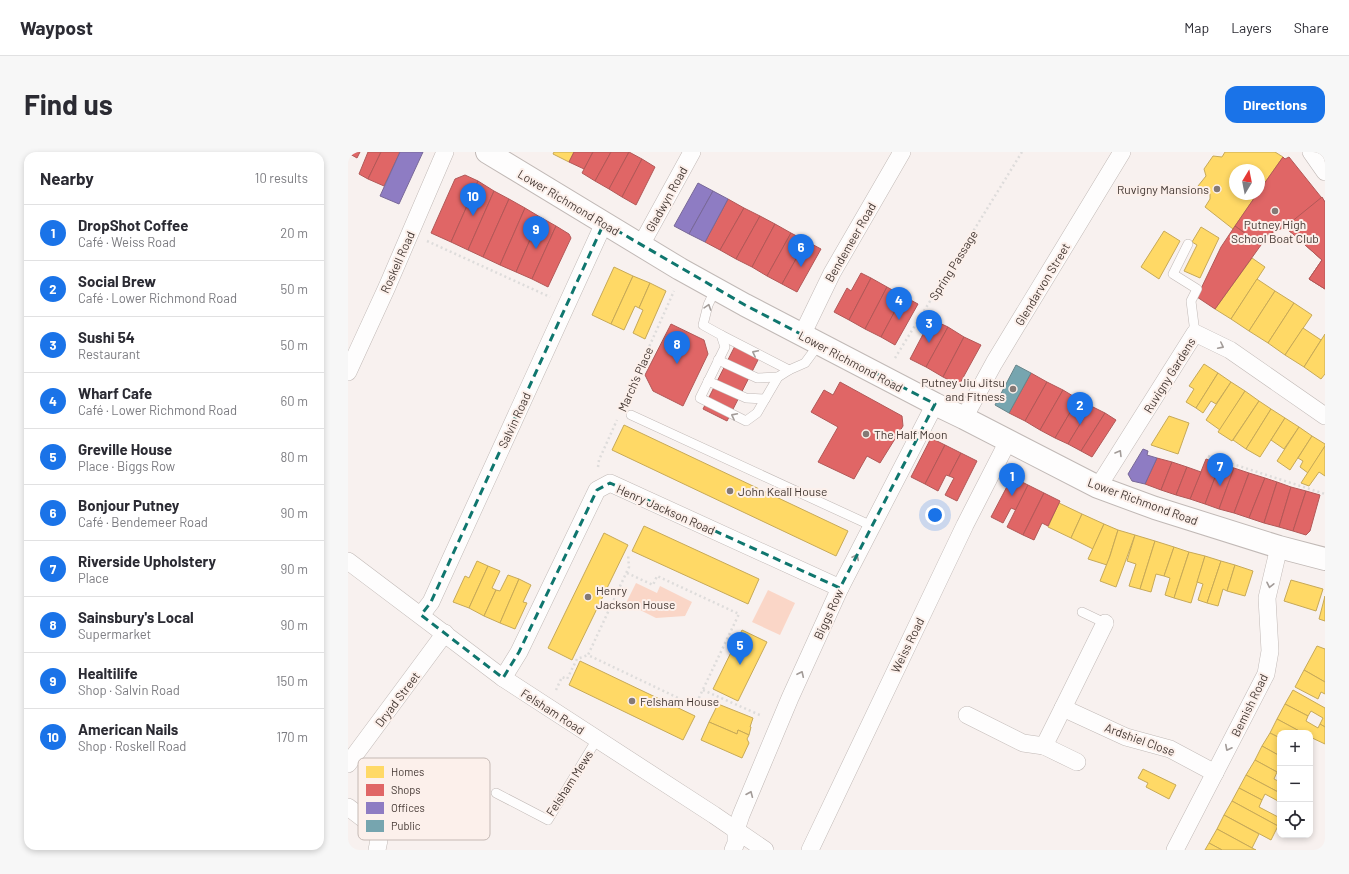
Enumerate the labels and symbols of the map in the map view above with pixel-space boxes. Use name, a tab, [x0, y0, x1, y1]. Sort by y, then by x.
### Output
street label: Gladwyn Road	[642, 164, 690, 234]
north arrow	[1229, 164, 1265, 200]
street label: Lower Richmond Road	[516, 166, 622, 238]
place label: Ruvigny Mansions	[1117, 182, 1209, 196]
pin: 10	[460, 183, 486, 216]
marker: Ruvigny Mansions	[1212, 184, 1222, 194]
street label: Bendemeer Road	[822, 200, 878, 284]
marker: Putney High School Boat Club	[1270, 206, 1280, 216]
pin: 9	[523, 216, 549, 249]
place label: Putney High School Boat Club	[1231, 217, 1319, 245]
street label: Spring Passage	[926, 227, 980, 303]
street label: Roskell Road	[377, 229, 417, 295]
pin: 6	[788, 234, 814, 267]
street label: Glendarvon Street	[1012, 240, 1072, 328]
pin: 4	[886, 287, 912, 320]
one-way arrow	[703, 304, 712, 311]
pin: 3	[916, 310, 942, 343]
street label: Lower Richmond Road	[796, 328, 906, 394]
pin: 8	[664, 331, 690, 364]
street label: Ruvigny Gardens	[1140, 335, 1198, 415]
one-way arrow	[1217, 341, 1224, 349]
street label: March's Place	[614, 344, 656, 414]
one-way arrow	[752, 350, 759, 357]
place label: Putney Jiu Jitsu and Fitness	[921, 375, 1005, 403]
marker: Putney Jiu Jitsu and Fitness	[1008, 384, 1018, 394]
street label: Salvin Road	[495, 390, 533, 450]
pin: 2	[1067, 392, 1093, 425]
one-way arrow	[731, 413, 739, 421]
place label: The Half Moon	[874, 427, 948, 441]
marker: The Half Moon	[861, 429, 871, 439]
one-way arrow	[1114, 450, 1121, 457]
pin: 7	[1207, 453, 1233, 486]
pin: 1	[999, 463, 1025, 496]
street label: Lower Richmond Road	[1086, 475, 1200, 527]
street label: Henry Jackson Road	[615, 481, 717, 537]
place label: John Keall House	[738, 484, 827, 498]
marker: John Keall House	[725, 486, 735, 496]
your location	[925, 505, 945, 525]
one-way arrow	[851, 553, 859, 561]
one-way arrow	[1266, 582, 1274, 589]
place label: Henry Jackson House	[596, 583, 675, 611]
street label: Biggs Row	[810, 586, 846, 641]
marker: Henry Jackson House	[583, 592, 593, 602]
street label: Weiss Road	[888, 615, 926, 675]
pin: 5	[727, 632, 753, 665]
street label: Dryad Street	[372, 669, 422, 729]
one-way arrow	[796, 671, 804, 679]
street label: Bemish Road	[1228, 671, 1270, 739]
street label: Felsham Road	[519, 685, 587, 737]
place label: Felsham House	[640, 694, 719, 708]
marker: Felsham House	[627, 696, 637, 706]
street label: Ardshiel Close	[1103, 720, 1177, 758]
one-way arrow	[1225, 743, 1233, 751]
street label: Felsham Mews	[543, 748, 595, 818]
legend	[358, 758, 490, 840]
text: Homes	[391, 765, 424, 778]
text: Shops	[391, 783, 421, 796]
one-way arrow	[745, 790, 753, 798]
text: Offices	[391, 801, 425, 814]
text: Public	[391, 819, 421, 832]

